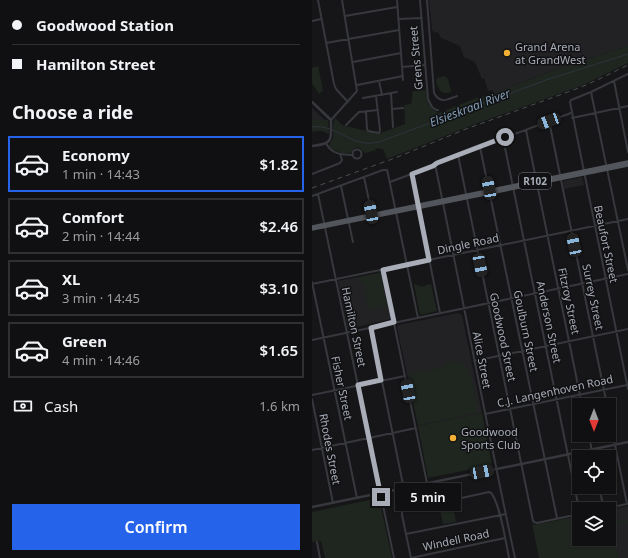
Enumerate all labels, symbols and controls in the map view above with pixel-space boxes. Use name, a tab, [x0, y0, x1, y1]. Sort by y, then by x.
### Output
text: Goodwood Station	[36, 15, 174, 35]
street label: Grens Street	[405, 25, 426, 91]
place label: Grand Arena at GrandWest	[515, 39, 586, 67]
marker: Grand Arena at GrandWest	[502, 48, 512, 58]
text: Hamilton Street	[36, 54, 155, 74]
water label: Elsieskraal River	[427, 84, 514, 131]
text: Choose a ride	[12, 100, 133, 124]
car	[536, 111, 562, 131]
route start	[496, 128, 514, 146]
text: Economy	[62, 145, 130, 165]
icon: car	[14, 146, 50, 182]
text: $1.82	[260, 154, 298, 174]
text: 1 min · 14:43	[62, 165, 140, 183]
road number: R102	[519, 173, 551, 189]
car	[481, 175, 497, 201]
car	[363, 199, 379, 225]
street label: Beaufort Street	[591, 204, 622, 284]
text: Comfort	[62, 207, 124, 227]
icon: car	[14, 208, 50, 244]
text: $2.46	[260, 216, 298, 236]
text: 2 min · 14:44	[62, 227, 140, 245]
street label: Dingle Road	[436, 230, 500, 257]
car	[566, 232, 582, 258]
car	[472, 252, 488, 278]
street label: Surrey Street	[579, 263, 608, 331]
street label: Fitzroy Street	[555, 266, 584, 336]
text: XL	[62, 269, 80, 289]
icon: car	[14, 270, 50, 306]
text: $3.10	[260, 278, 298, 298]
street label: Anderson Street	[533, 279, 566, 364]
street label: Hamilton Street	[339, 286, 370, 368]
text: 3 min · 14:45	[62, 289, 140, 307]
street label: Goulburn Street	[511, 289, 542, 373]
street label: Goodwood Street	[487, 291, 520, 383]
street label: Alice Street	[470, 330, 495, 390]
text: Green	[62, 331, 107, 351]
icon: car	[14, 332, 50, 368]
text: $1.65	[260, 340, 298, 360]
text: 4 min · 14:46	[62, 351, 140, 369]
street label: Fisher Street	[328, 355, 357, 421]
street label: C.J. Langenhoven Road	[495, 371, 614, 410]
car	[400, 378, 416, 404]
icon: cash	[12, 395, 34, 417]
text: Cash	[44, 396, 78, 416]
text: 1.6 km	[259, 397, 300, 415]
north arrow	[572, 398, 616, 442]
map controls	[572, 398, 616, 546]
street label: Rhodes Street	[316, 412, 345, 486]
place label: Goodwood Sports Club	[461, 424, 521, 452]
marker: Goodwood Sports Club	[448, 433, 458, 443]
button: locate	[572, 450, 616, 494]
car	[469, 464, 495, 480]
callout: 5 min	[395, 483, 461, 511]
route end	[372, 488, 390, 506]
text: 5 min	[410, 488, 446, 506]
button: layers	[572, 502, 616, 546]
button: Confirm	[12, 504, 300, 550]
street label: Windell Road	[421, 525, 491, 554]

